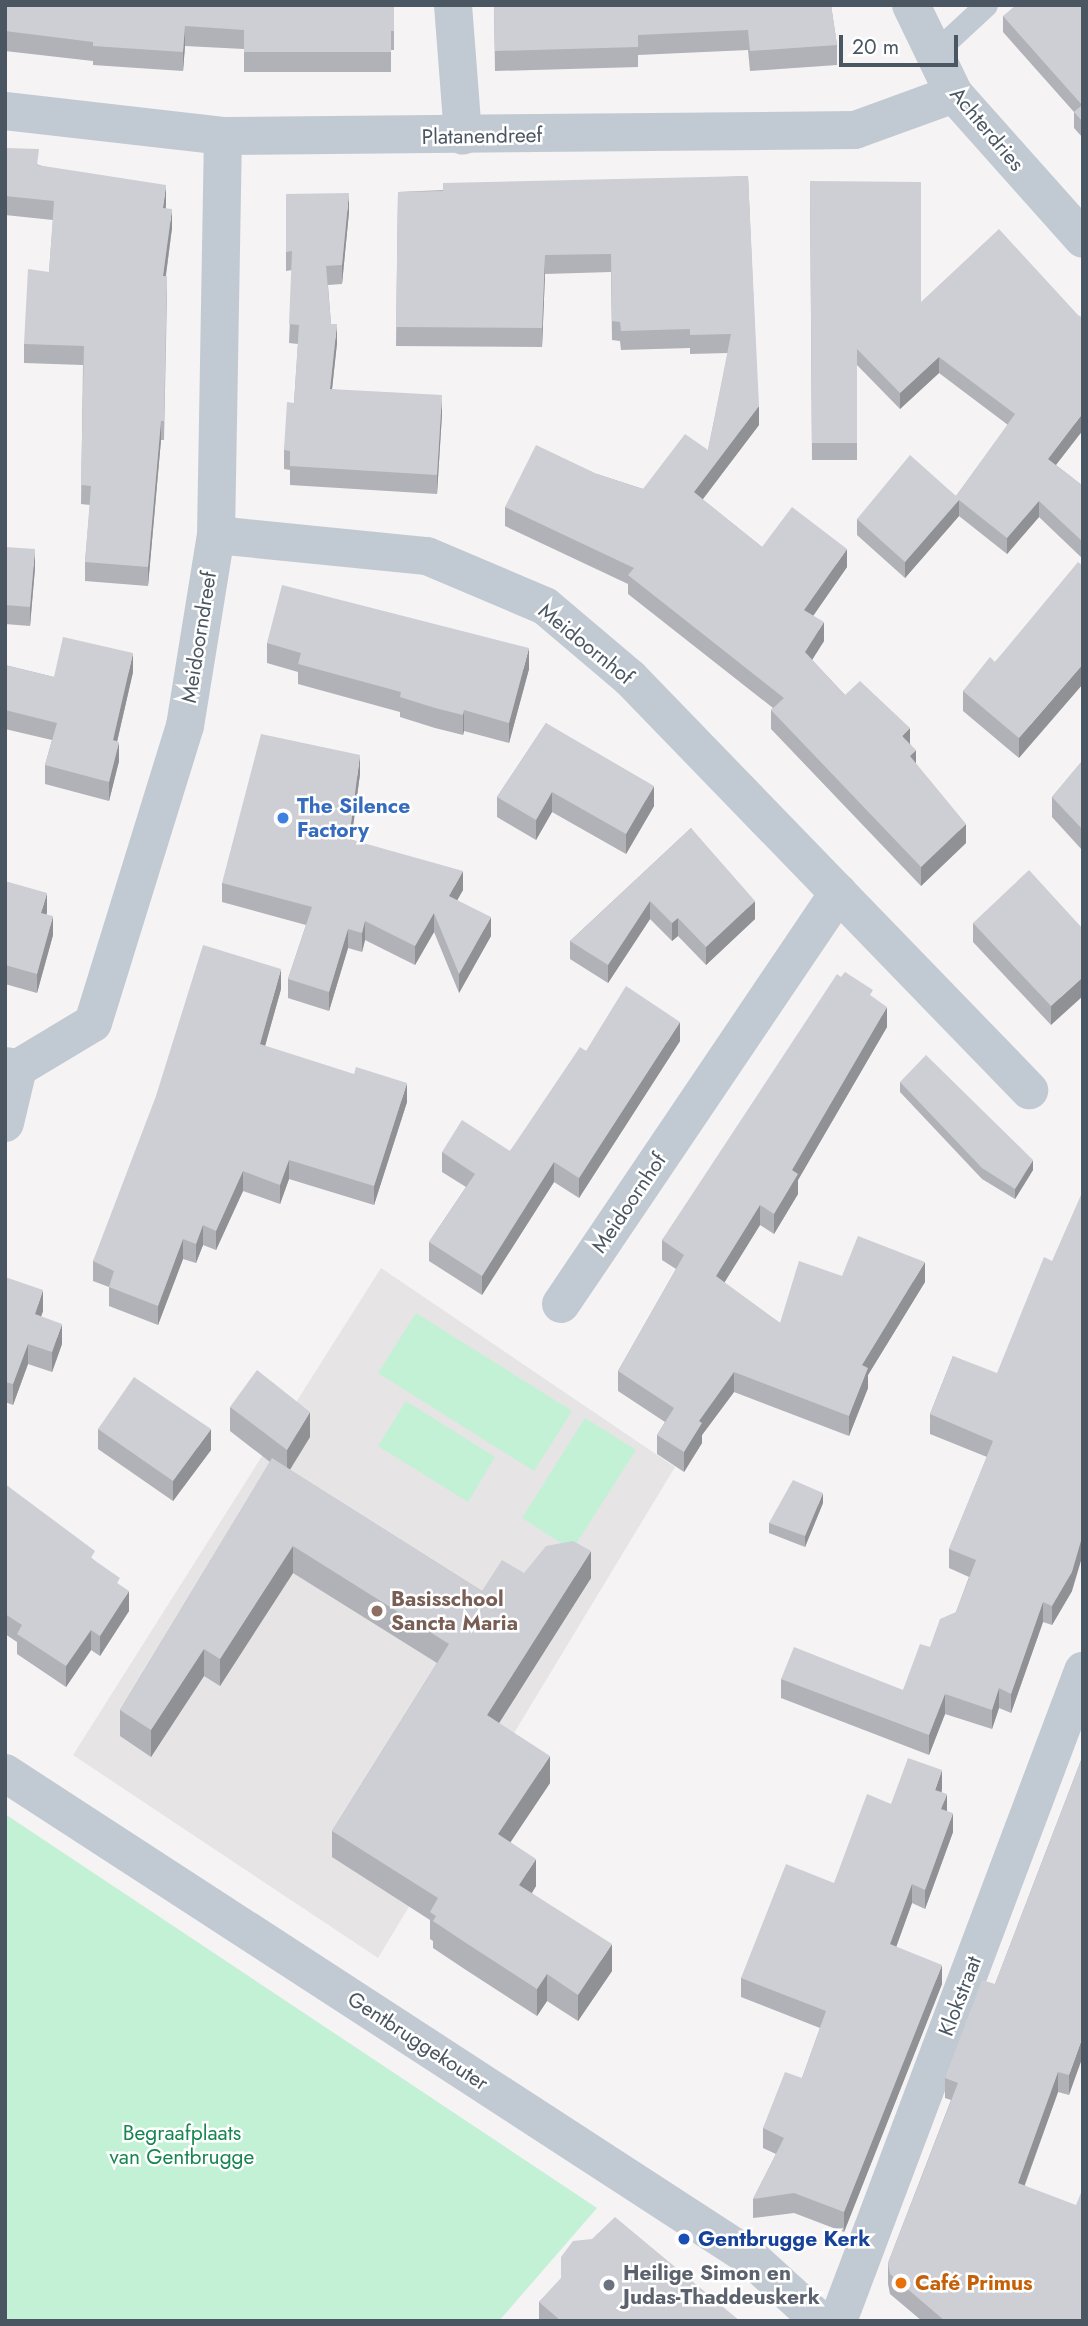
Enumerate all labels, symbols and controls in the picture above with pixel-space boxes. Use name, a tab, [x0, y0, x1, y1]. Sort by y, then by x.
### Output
scale bar	[843, 21, 962, 65]
text: 20 m	[852, 32, 899, 62]
street label: Achterdries	[945, 82, 1029, 176]
street label: Platanendreef	[421, 122, 543, 150]
street label: Meidoorndreef	[176, 569, 222, 705]
street label: Meidoornhof	[533, 598, 639, 690]
place label: The Silence Factory	[297, 793, 410, 843]
marker: The Silence Factory	[275, 810, 291, 826]
street label: Meidoornhof	[586, 1148, 672, 1258]
place label: Basisschool Sancta Maria	[391, 1586, 518, 1636]
marker: Basisschool Sancta Maria	[369, 1603, 385, 1619]
street label: Klokstraat	[933, 1953, 987, 2039]
street label: Gentbruggekouter	[343, 1986, 493, 2096]
park label: Begraafplaats van Gentbrugge	[110, 2120, 254, 2170]
place label: Gentbrugge Kerk	[698, 2226, 870, 2252]
marker: Gentbrugge Kerk	[676, 2231, 692, 2247]
place label: Heilige Simon en Judas-Thaddeuskerk	[623, 2260, 820, 2310]
place label: Café Primus	[915, 2270, 1033, 2296]
marker: Café Primus	[893, 2275, 909, 2291]
marker: Heilige Simon en Judas-Thaddeuskerk	[601, 2277, 617, 2293]

